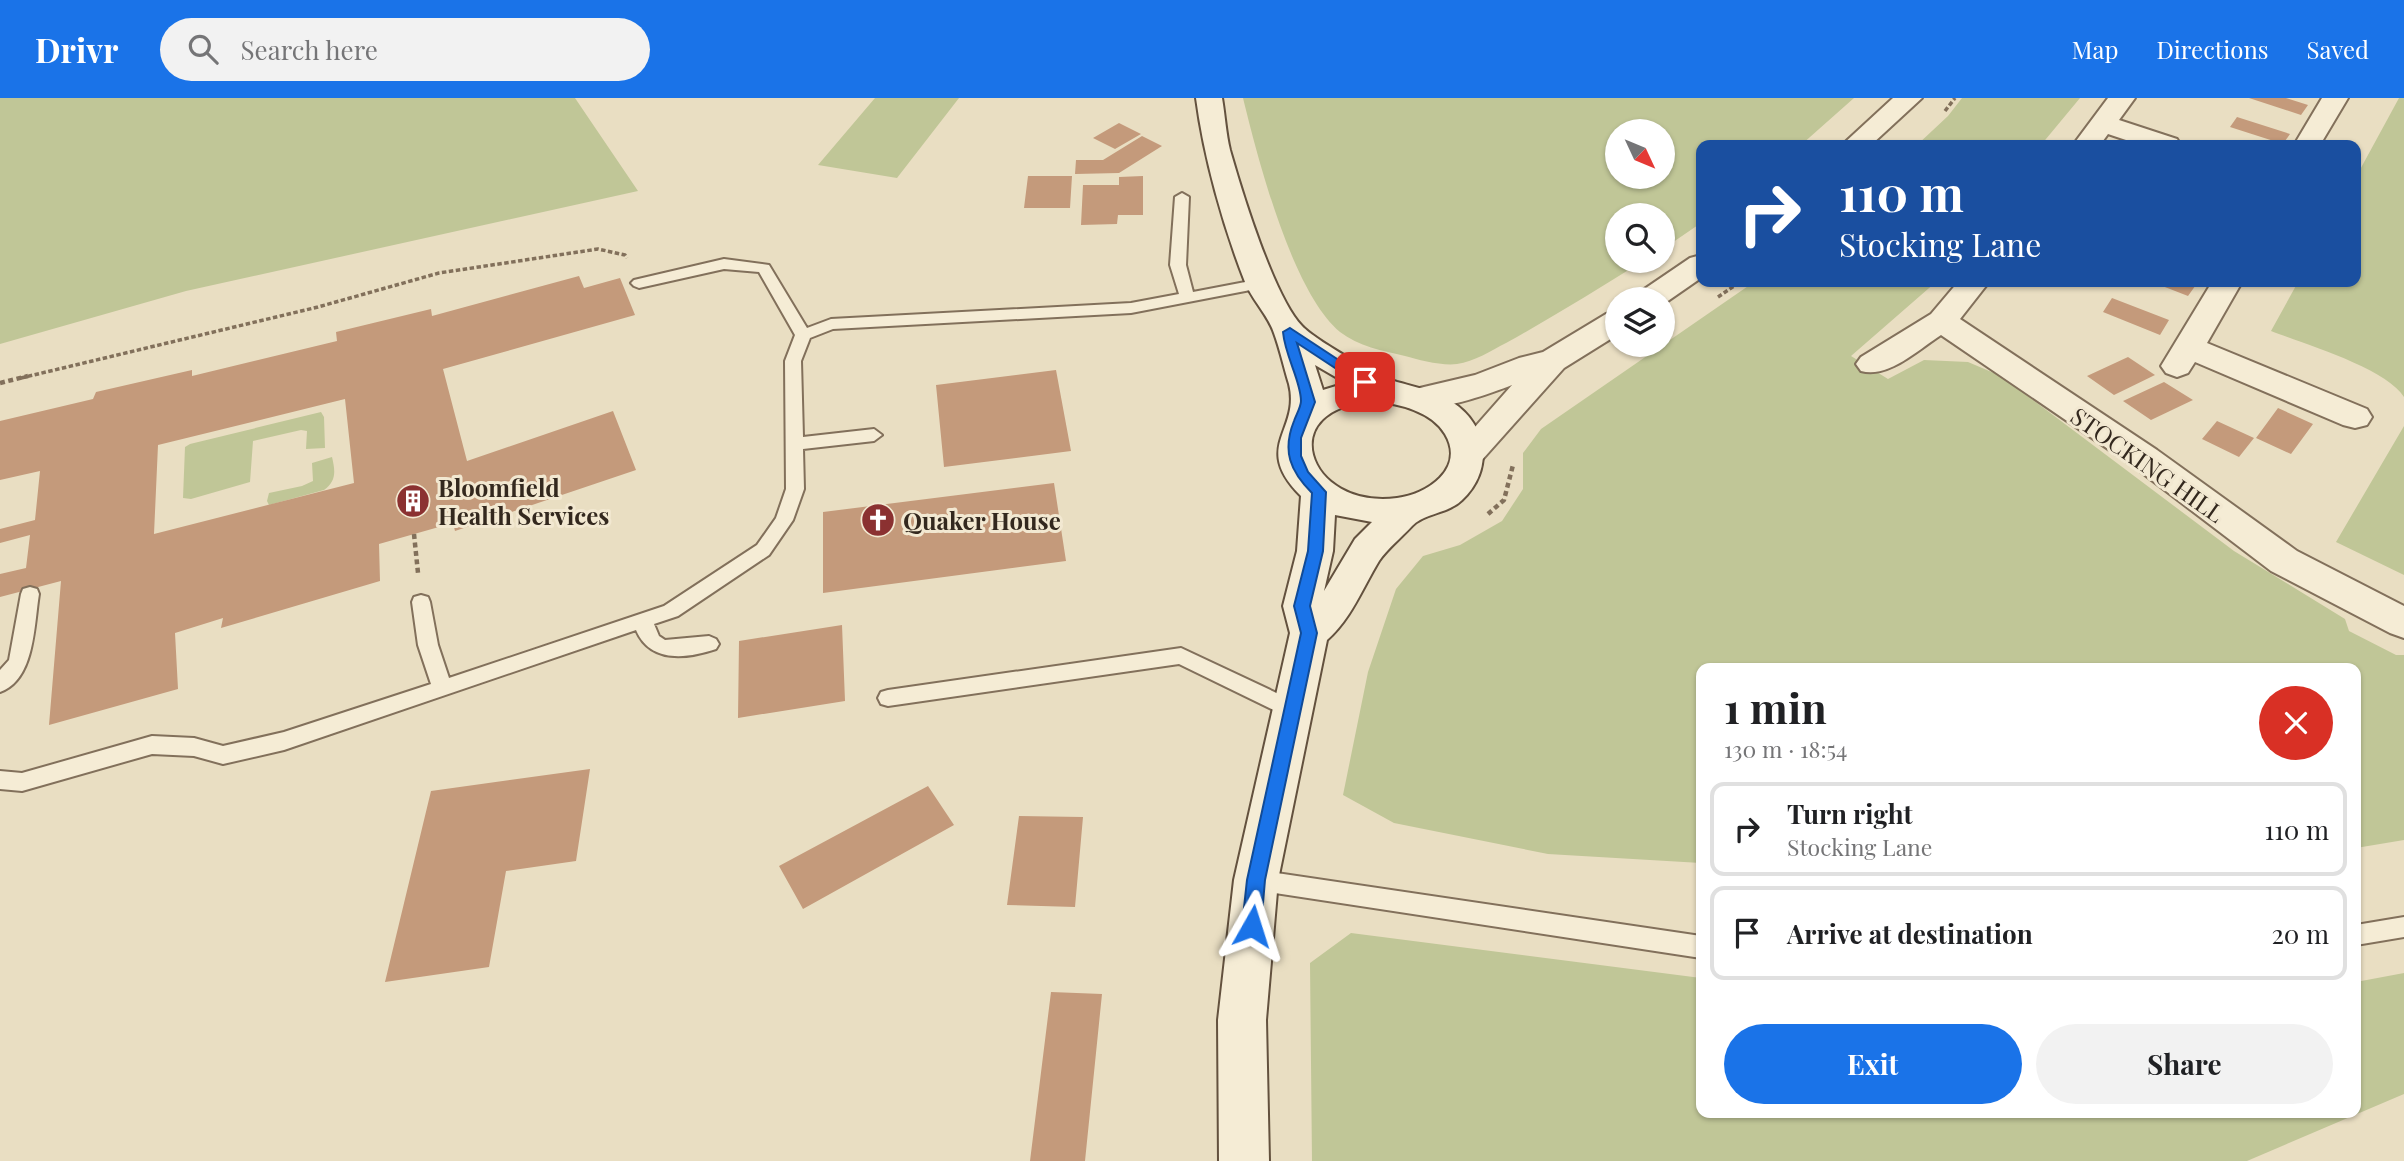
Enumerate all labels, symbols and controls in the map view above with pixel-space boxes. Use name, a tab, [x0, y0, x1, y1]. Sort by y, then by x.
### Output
search box	[160, 18, 650, 81]
text: Drivr	[35, 27, 118, 71]
icon: search	[184, 30, 222, 68]
text: Search here	[240, 32, 378, 67]
text: Map	[2072, 33, 2118, 65]
text: Directions	[2156, 33, 2269, 65]
text: Saved	[2307, 33, 2369, 65]
north arrow	[1605, 119, 1675, 189]
map controls	[1605, 119, 1675, 357]
text: 110 m	[1839, 159, 1964, 224]
icon: right	[1724, 168, 1815, 259]
button: search	[1605, 203, 1675, 273]
text: Stocking Lane	[1839, 222, 2041, 265]
button: layers	[1605, 287, 1675, 357]
pin	[1335, 352, 1395, 412]
icon: arrive	[1346, 363, 1384, 401]
street label: STOCKING HILL	[2065, 399, 2231, 529]
place label: Bloomfield Health Services	[438, 471, 609, 531]
building icon: Bloomfield Health Services	[394, 482, 432, 520]
church icon: Quaker House	[859, 501, 897, 539]
place label: Quaker House	[903, 504, 1061, 536]
text: 1 min	[1724, 679, 1827, 735]
button: close	[2259, 686, 2333, 760]
text: 130 m · 18:54	[1724, 733, 1847, 764]
text: Turn right	[1787, 796, 1913, 831]
icon: right	[1728, 810, 1766, 848]
text: 110 m	[2265, 812, 2329, 847]
text: Stocking Lane	[1787, 831, 1932, 862]
position arrow	[1215, 889, 1289, 963]
icon: arrive	[1728, 914, 1766, 952]
text: Arrive at destination	[1787, 916, 2033, 951]
text: 20 m	[2271, 916, 2329, 951]
button: Exit	[1724, 1024, 2022, 1104]
button: Share	[2036, 1024, 2333, 1104]

